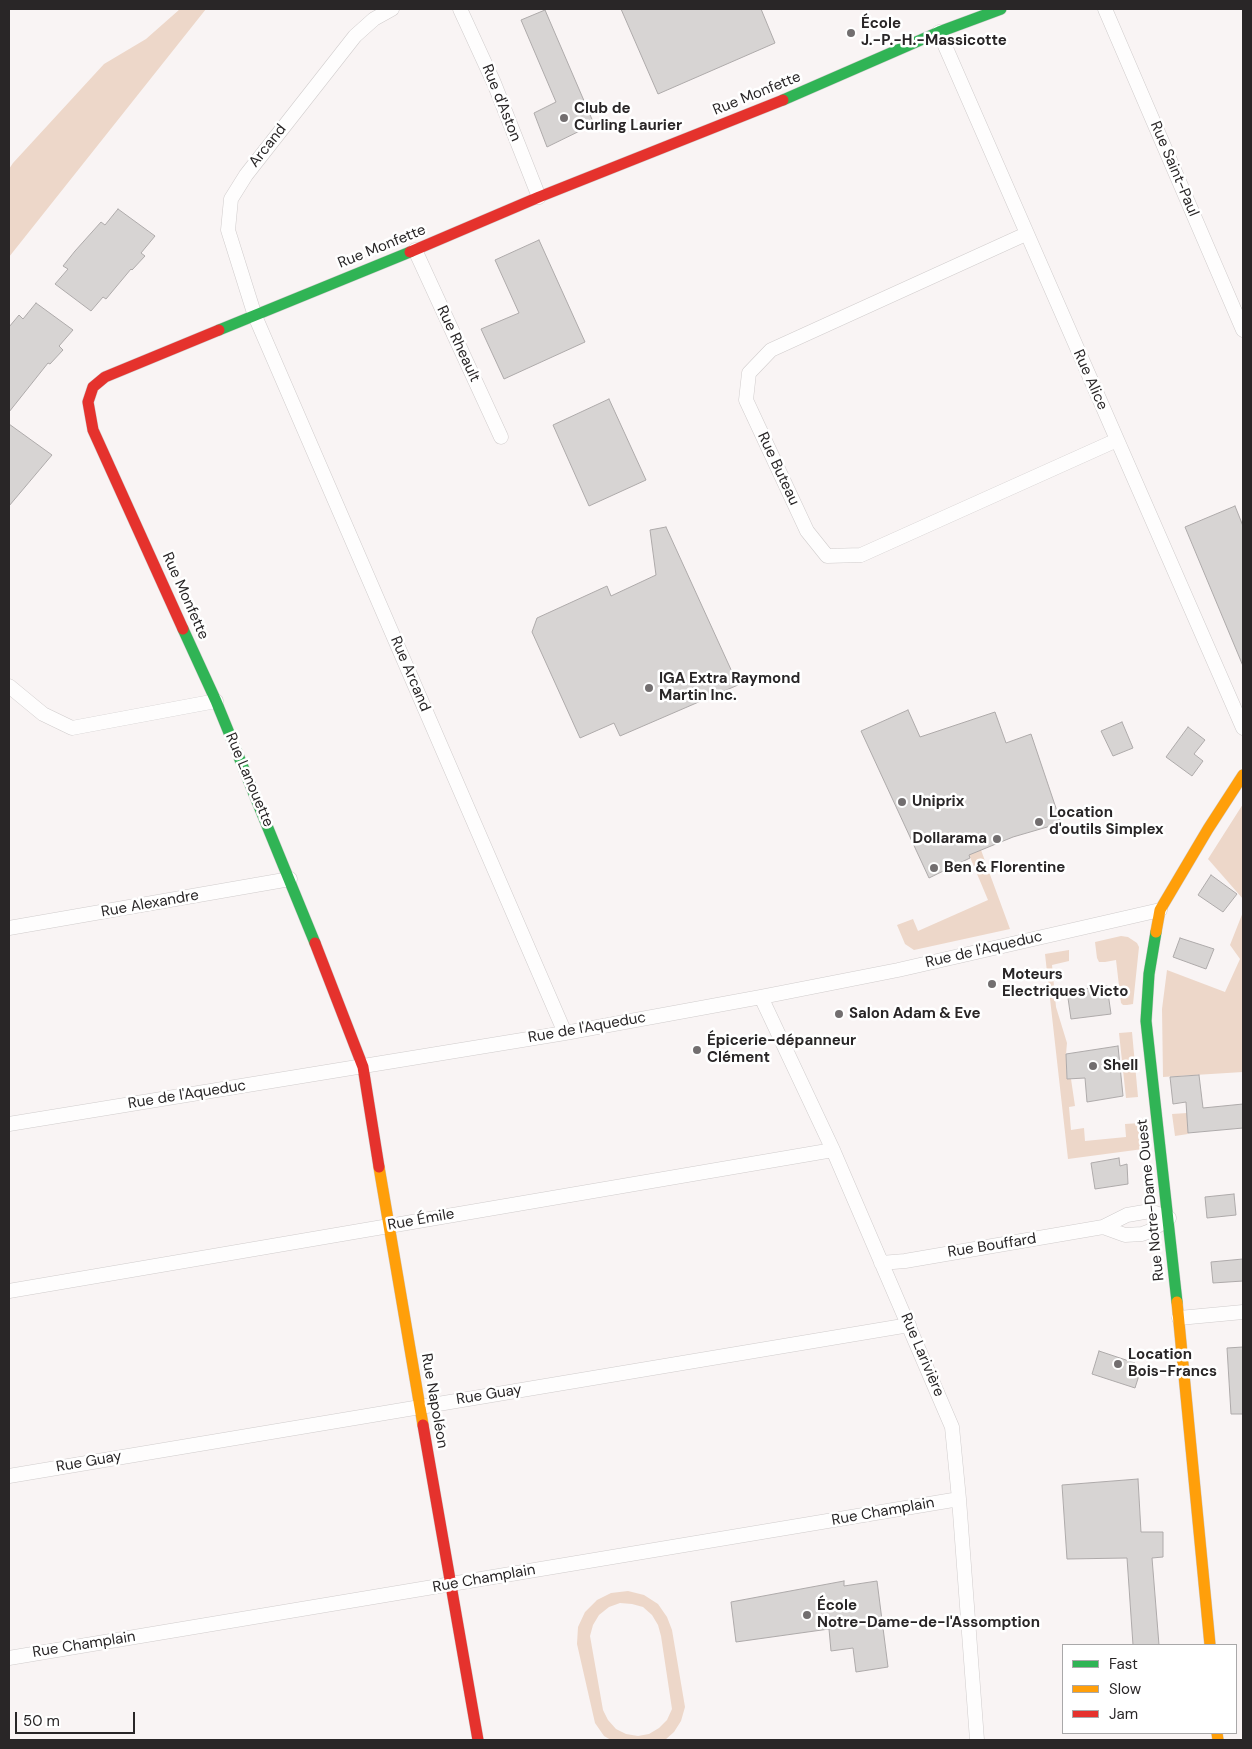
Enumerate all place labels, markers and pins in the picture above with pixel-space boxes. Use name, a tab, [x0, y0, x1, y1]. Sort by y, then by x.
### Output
place label: École J.-P.-H.-Massicotte	[861, 15, 1007, 50]
marker: École J.-P.-H.-Massicotte	[845, 27, 857, 39]
place label: Club de Curling Laurier	[574, 100, 682, 135]
marker: Club de Curling Laurier	[558, 112, 570, 124]
place label: IGA Extra Raymond Martin Inc.	[659, 670, 800, 705]
marker: IGA Extra Raymond Martin Inc.	[643, 682, 655, 694]
place label: Uniprix	[912, 793, 964, 811]
marker: Uniprix	[896, 796, 908, 808]
place label: Location d'outils Simplex	[1049, 804, 1164, 839]
marker: Location d'outils Simplex	[1033, 816, 1045, 828]
place label: Dollarama	[913, 830, 987, 848]
marker: Dollarama	[991, 833, 1003, 845]
place label: Ben & Florentine	[944, 859, 1065, 877]
marker: Ben & Florentine	[928, 862, 940, 874]
place label: Moteurs Electriques Victo	[1002, 966, 1128, 1001]
marker: Moteurs Electriques Victo	[986, 978, 998, 990]
place label: Salon Adam & Eve	[849, 1005, 980, 1023]
marker: Salon Adam & Eve	[833, 1008, 845, 1020]
place label: Épicerie-dépanneur Clément	[707, 1032, 856, 1067]
marker: Épicerie-dépanneur Clément	[691, 1044, 703, 1056]
place label: Shell	[1103, 1057, 1138, 1075]
marker: Shell	[1087, 1060, 1099, 1072]
place label: Location Bois-Francs	[1128, 1346, 1217, 1381]
marker: Location Bois-Francs	[1112, 1358, 1124, 1370]
place label: École Notre-Dame-de-l'Assomption	[817, 1597, 1040, 1632]
marker: École Notre-Dame-de-l'Assomption	[801, 1609, 813, 1621]

